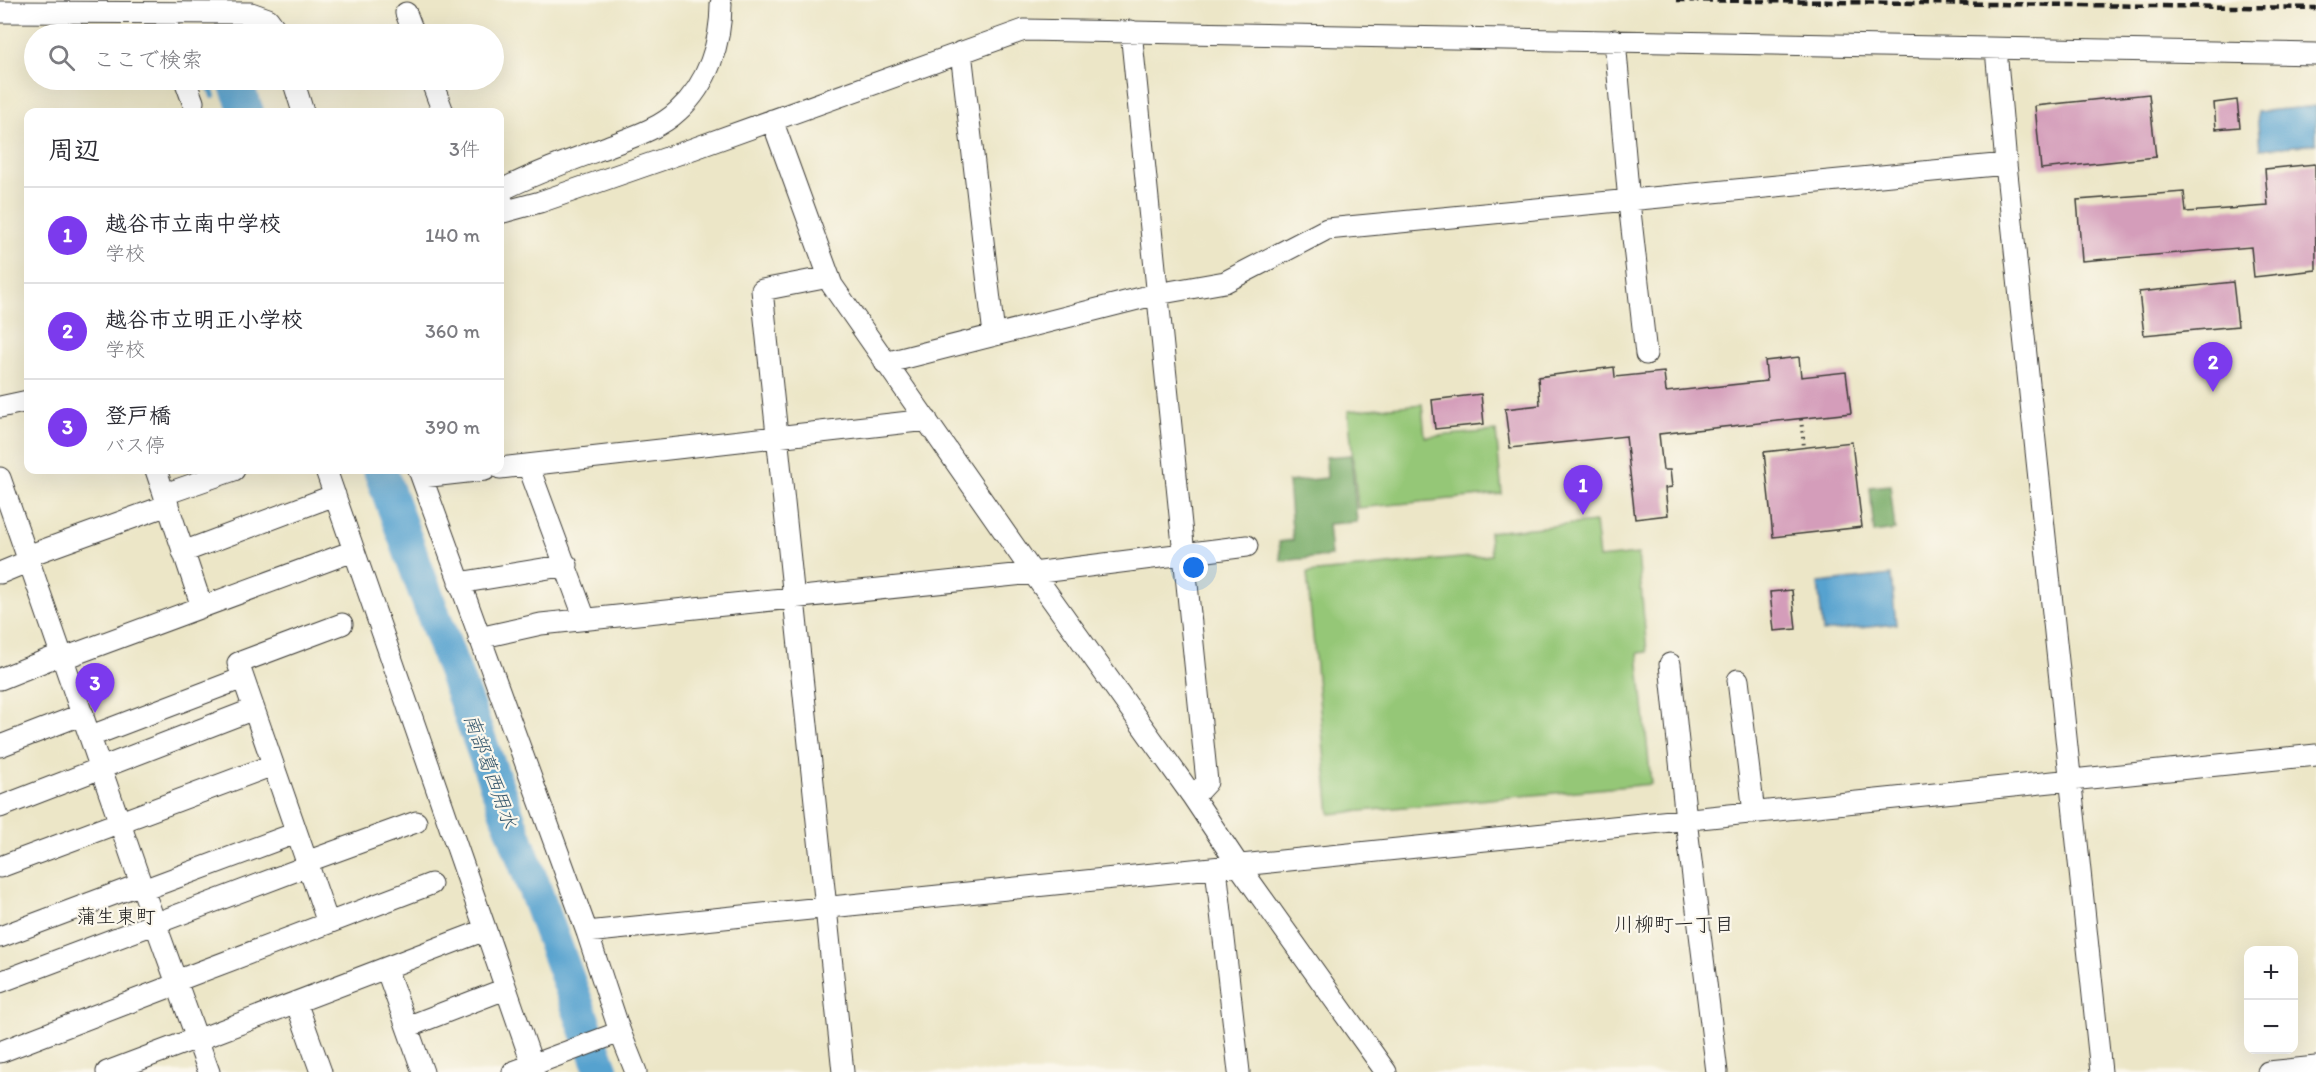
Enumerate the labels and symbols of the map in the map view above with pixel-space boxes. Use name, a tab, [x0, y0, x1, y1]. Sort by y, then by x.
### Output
pin: 2	[2194, 342, 2232, 392]
pin: 1	[1564, 466, 1602, 515]
your location	[1179, 553, 1208, 582]
pin: 3	[76, 664, 115, 713]
water label: 南部葛西用水	[459, 711, 523, 831]
district label: 蒲生東町	[76, 904, 156, 928]
district label: 川柳町一丁目	[1614, 912, 1734, 936]

